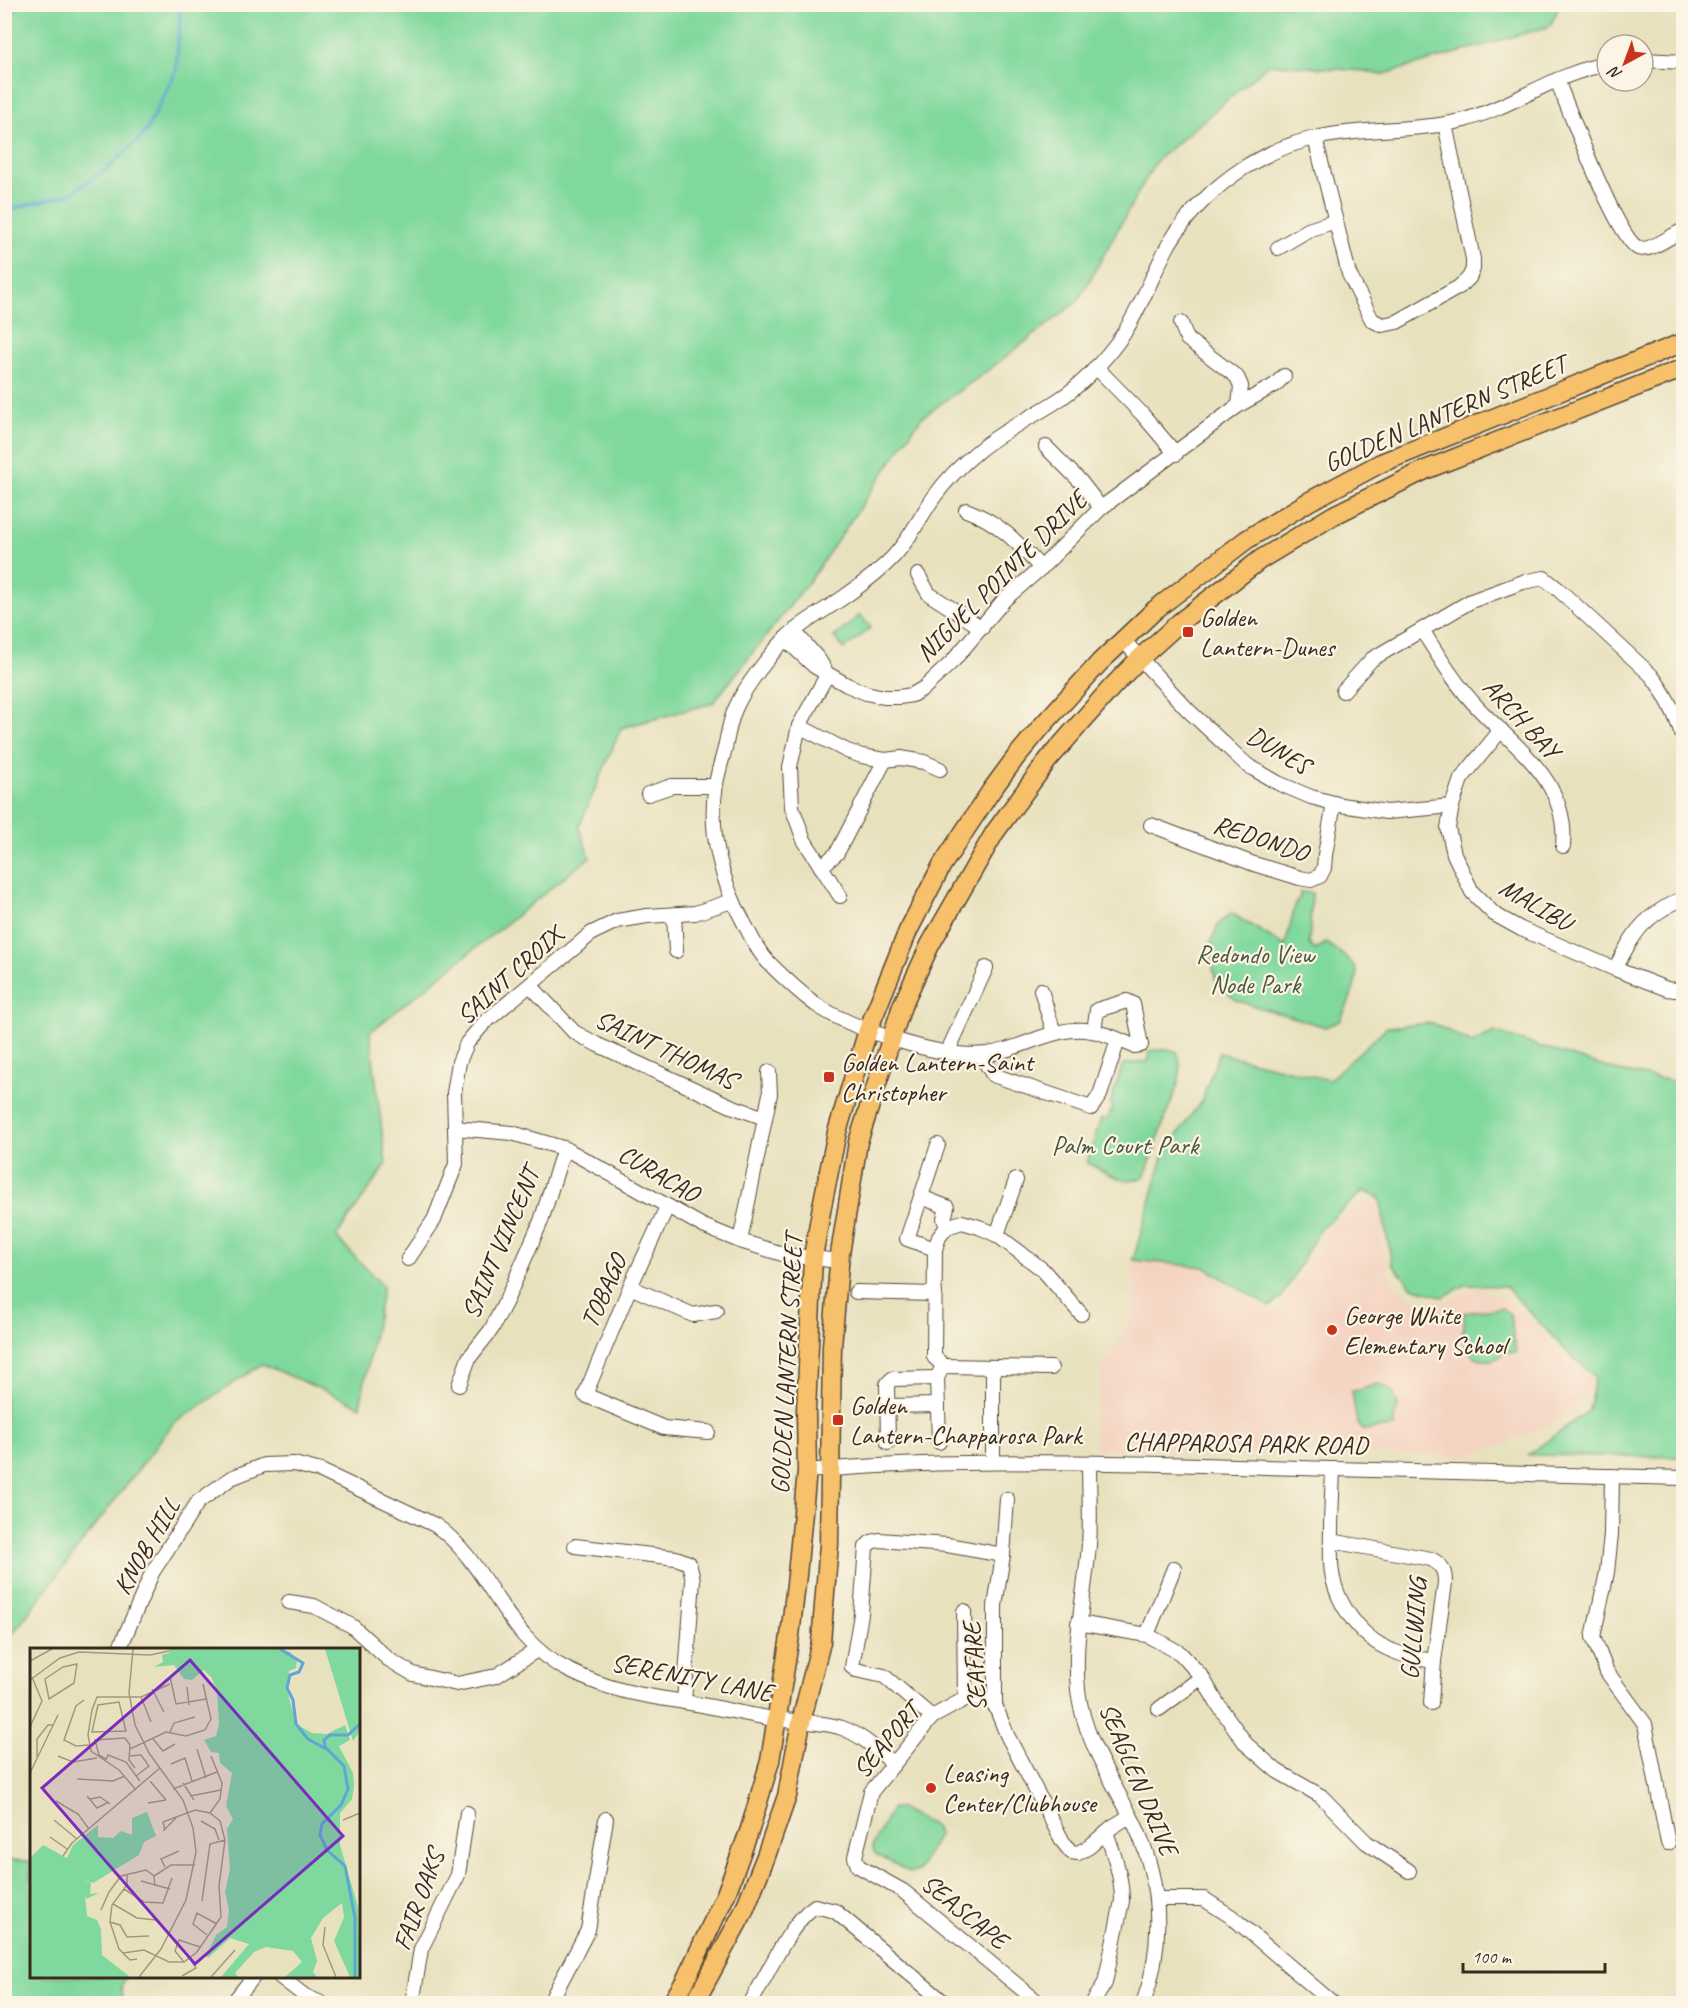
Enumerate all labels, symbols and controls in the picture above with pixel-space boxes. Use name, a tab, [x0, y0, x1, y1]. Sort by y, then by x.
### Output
north arrow	[1595, 33, 1655, 93]
text: N	[1603, 61, 1626, 84]
street label: GOLDEN LANTERN STREET	[1319, 345, 1576, 479]
street label: NIGUEL POINTE DRIVE	[909, 481, 1097, 669]
place label: Golden Lantern-Dunes	[1200, 601, 1337, 664]
marker: Golden Lantern-Dunes	[1181, 625, 1195, 639]
street label: ARCH BAY	[1476, 671, 1570, 769]
street label: DUNES	[1241, 719, 1320, 784]
street label: REDONDO	[1209, 808, 1315, 870]
street label: MALIBU	[1493, 870, 1582, 941]
street label: SAINT CROIX	[449, 916, 572, 1032]
park label: Redondo View Node Park	[1196, 938, 1317, 1001]
street label: SAINT THOMAS	[590, 1002, 746, 1099]
place label: Golden Lantern-Saint Christopher	[841, 1046, 1035, 1109]
marker: Golden Lantern-Saint Christopher	[822, 1070, 836, 1084]
park label: Palm Court Park	[1052, 1129, 1201, 1162]
street label: CURACAO	[612, 1137, 708, 1211]
street label: SAINT VINCENT	[454, 1157, 549, 1324]
street label: GOLDEN LANTERN STREET	[763, 1228, 810, 1495]
street label: TOBAGO	[573, 1246, 635, 1333]
place label: George White Elementary School	[1344, 1299, 1511, 1362]
marker: George White Elementary School	[1325, 1323, 1339, 1337]
place label: Golden Lantern-Chapparosa Park	[850, 1389, 1084, 1452]
marker: Golden Lantern-Chapparosa Park	[831, 1413, 845, 1427]
street label: CHAPPAROSA PARK ROAD	[1124, 1425, 1370, 1462]
street label: KNOB HILL	[106, 1491, 188, 1600]
street label: GULLWING	[1393, 1573, 1435, 1681]
street label: SEAFARE	[955, 1618, 994, 1713]
street label: SERENITY LANE	[609, 1646, 779, 1710]
inset map	[30, 1648, 360, 1978]
street label: SEAPORT	[845, 1692, 931, 1785]
street label: SEAGLEN DRIVE	[1092, 1698, 1187, 1864]
place label: Leasing Center/Clubhouse	[943, 1757, 1099, 1820]
marker: Leasing Center/Clubhouse	[924, 1781, 938, 1795]
street label: FAIR OAKS	[385, 1840, 454, 1955]
street label: SEASCAPE	[915, 1866, 1017, 1958]
scale bar	[1463, 1936, 1606, 1974]
text: 100 m	[1472, 1946, 1513, 1968]

